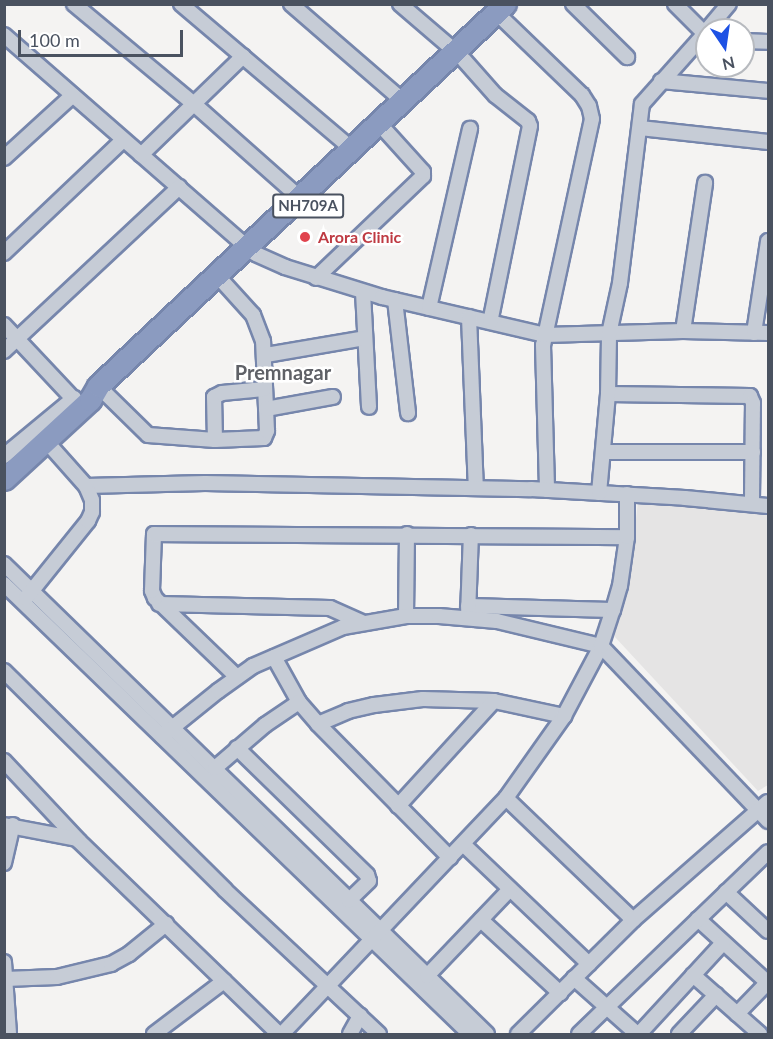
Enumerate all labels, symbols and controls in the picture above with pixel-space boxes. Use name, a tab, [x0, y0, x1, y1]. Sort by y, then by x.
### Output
scale bar	[21, 18, 186, 56]
north arrow	[695, 18, 755, 78]
text: 100 m	[29, 29, 80, 51]
text: N	[721, 53, 737, 75]
road number: NH709A	[272, 194, 344, 218]
place label: Arora Clinic	[318, 227, 401, 247]
marker: Arora Clinic	[296, 228, 314, 246]
district label: Premnagar	[235, 360, 331, 384]

